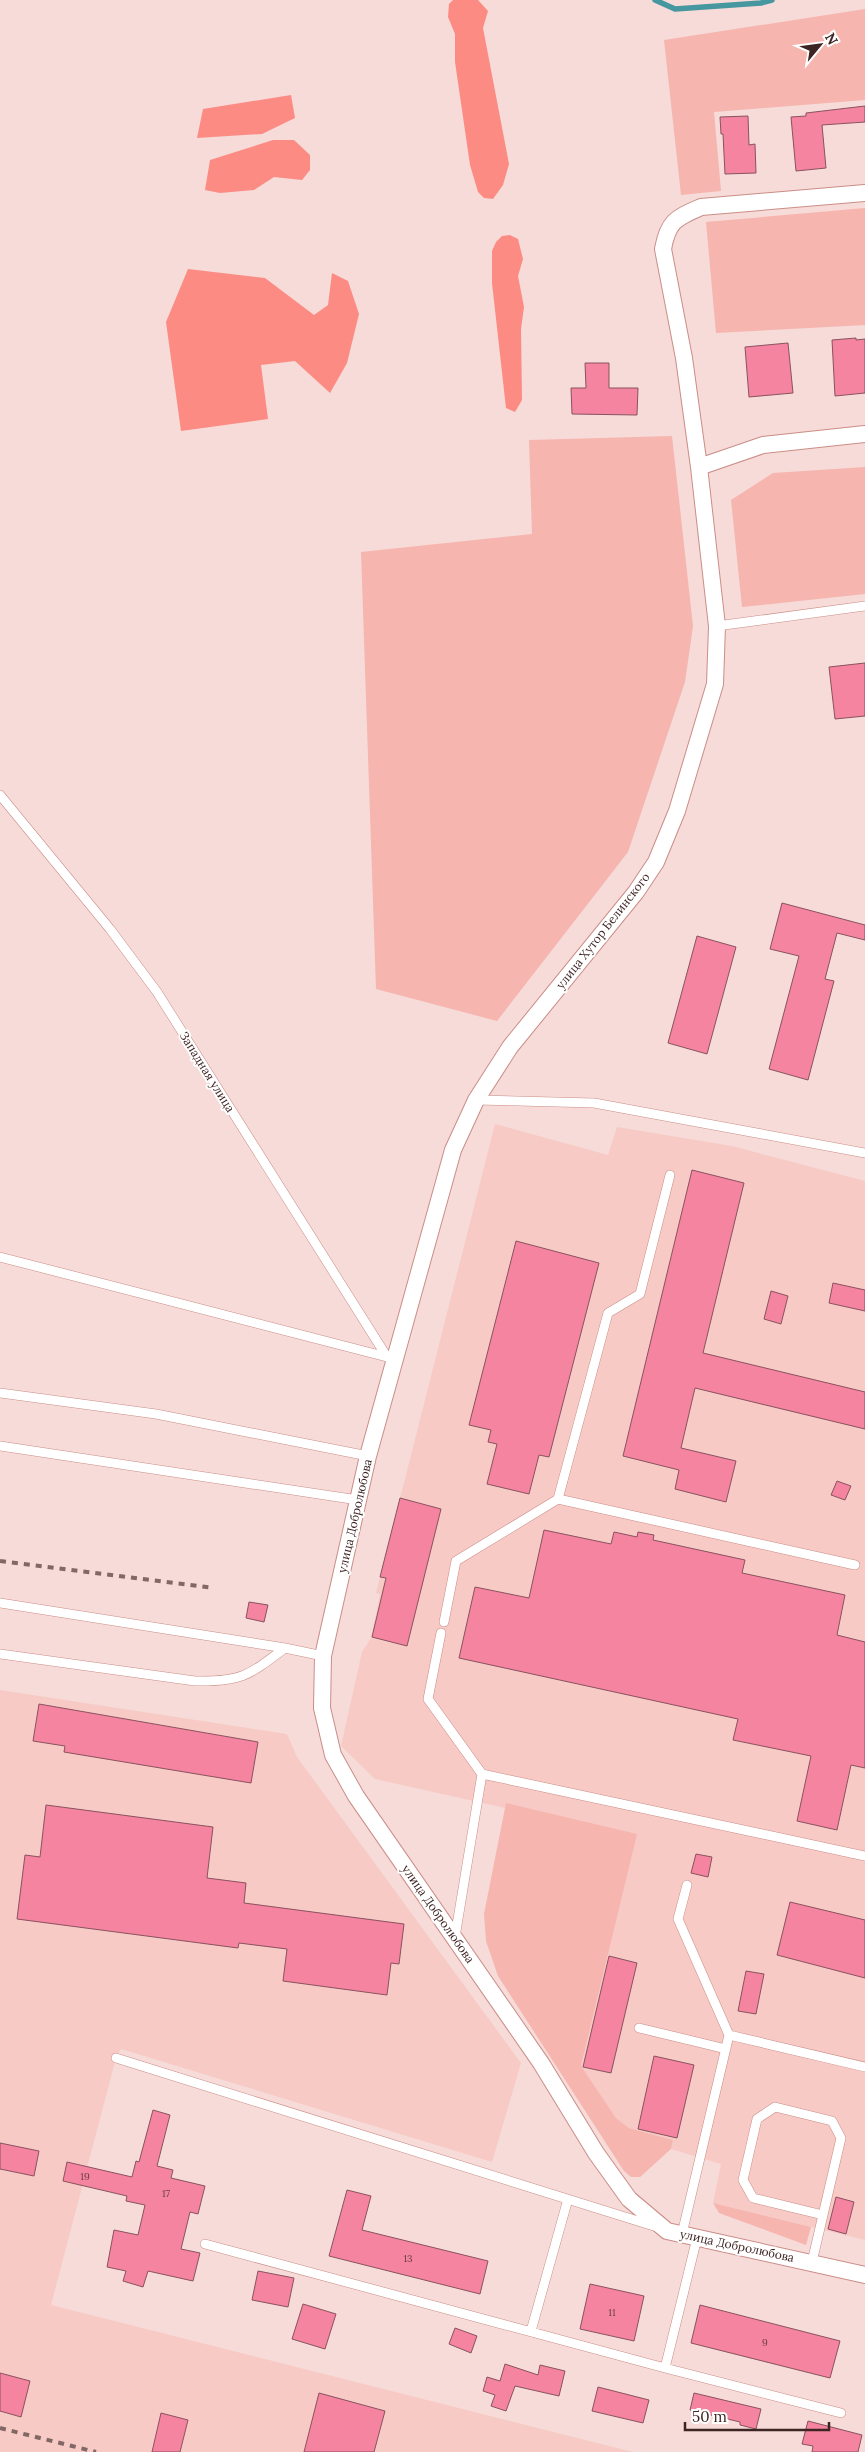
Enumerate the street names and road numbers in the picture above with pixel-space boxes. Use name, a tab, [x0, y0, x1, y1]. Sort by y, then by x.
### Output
street label: улица Хутор Белинского	[553, 870, 653, 992]
street label: Западная улица	[177, 1029, 238, 1115]
street label: улица Добролюбова	[334, 1457, 375, 1574]
street label: улица Добролюбова	[399, 1862, 478, 1966]
street label: улица Добролюбова	[679, 2226, 796, 2265]

